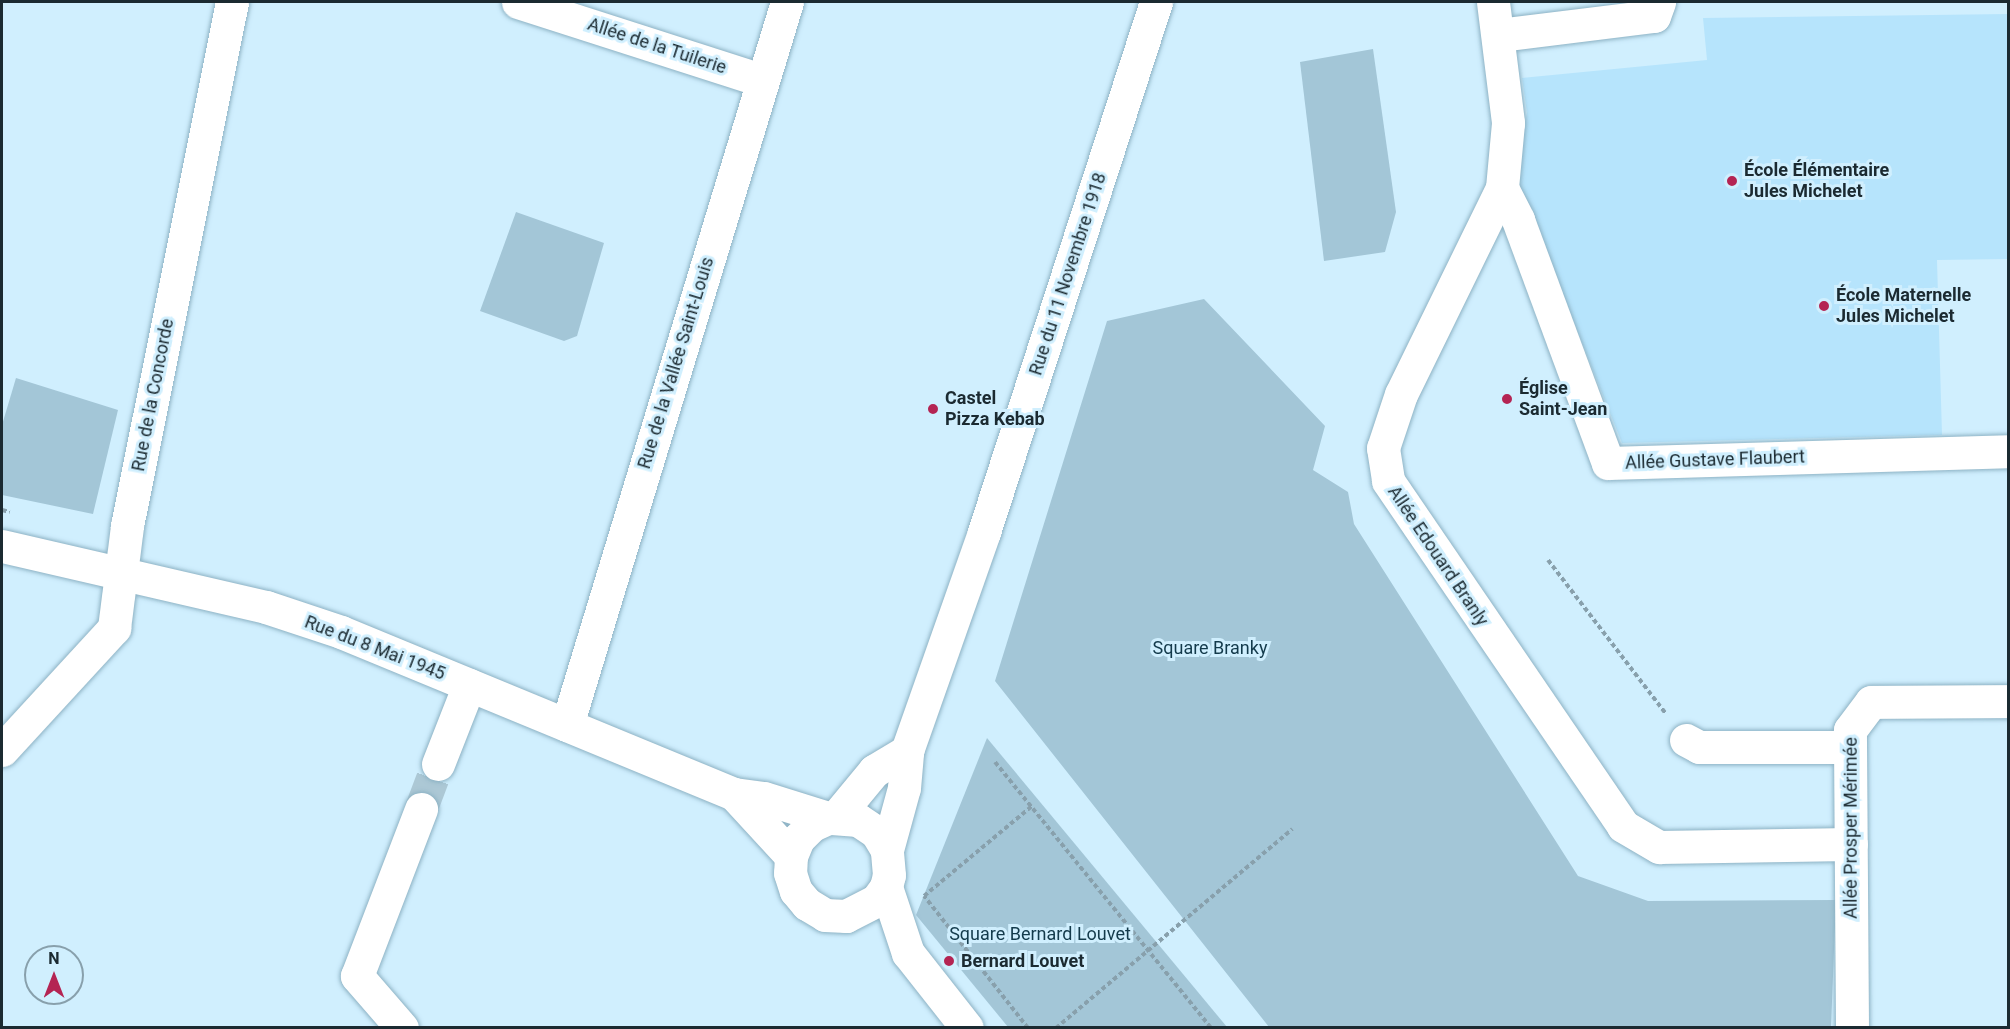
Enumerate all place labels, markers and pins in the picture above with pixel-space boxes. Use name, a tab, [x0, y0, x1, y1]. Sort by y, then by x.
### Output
place label: École Élémentaire Jules Michelet	[1744, 160, 1889, 202]
marker: École Élémentaire Jules Michelet	[1725, 174, 1739, 188]
place label: École Maternelle Jules Michelet	[1836, 285, 1971, 328]
marker: École Maternelle Jules Michelet	[1817, 299, 1831, 313]
place label: Église Saint-Jean	[1519, 378, 1607, 420]
place label: Castel Pizza Kebab	[945, 388, 1045, 430]
marker: Église Saint-Jean	[1500, 392, 1514, 406]
marker: Castel Pizza Kebab	[926, 402, 940, 416]
place label: Bernard Louvet	[961, 950, 1084, 972]
marker: Bernard Louvet	[942, 954, 956, 968]

